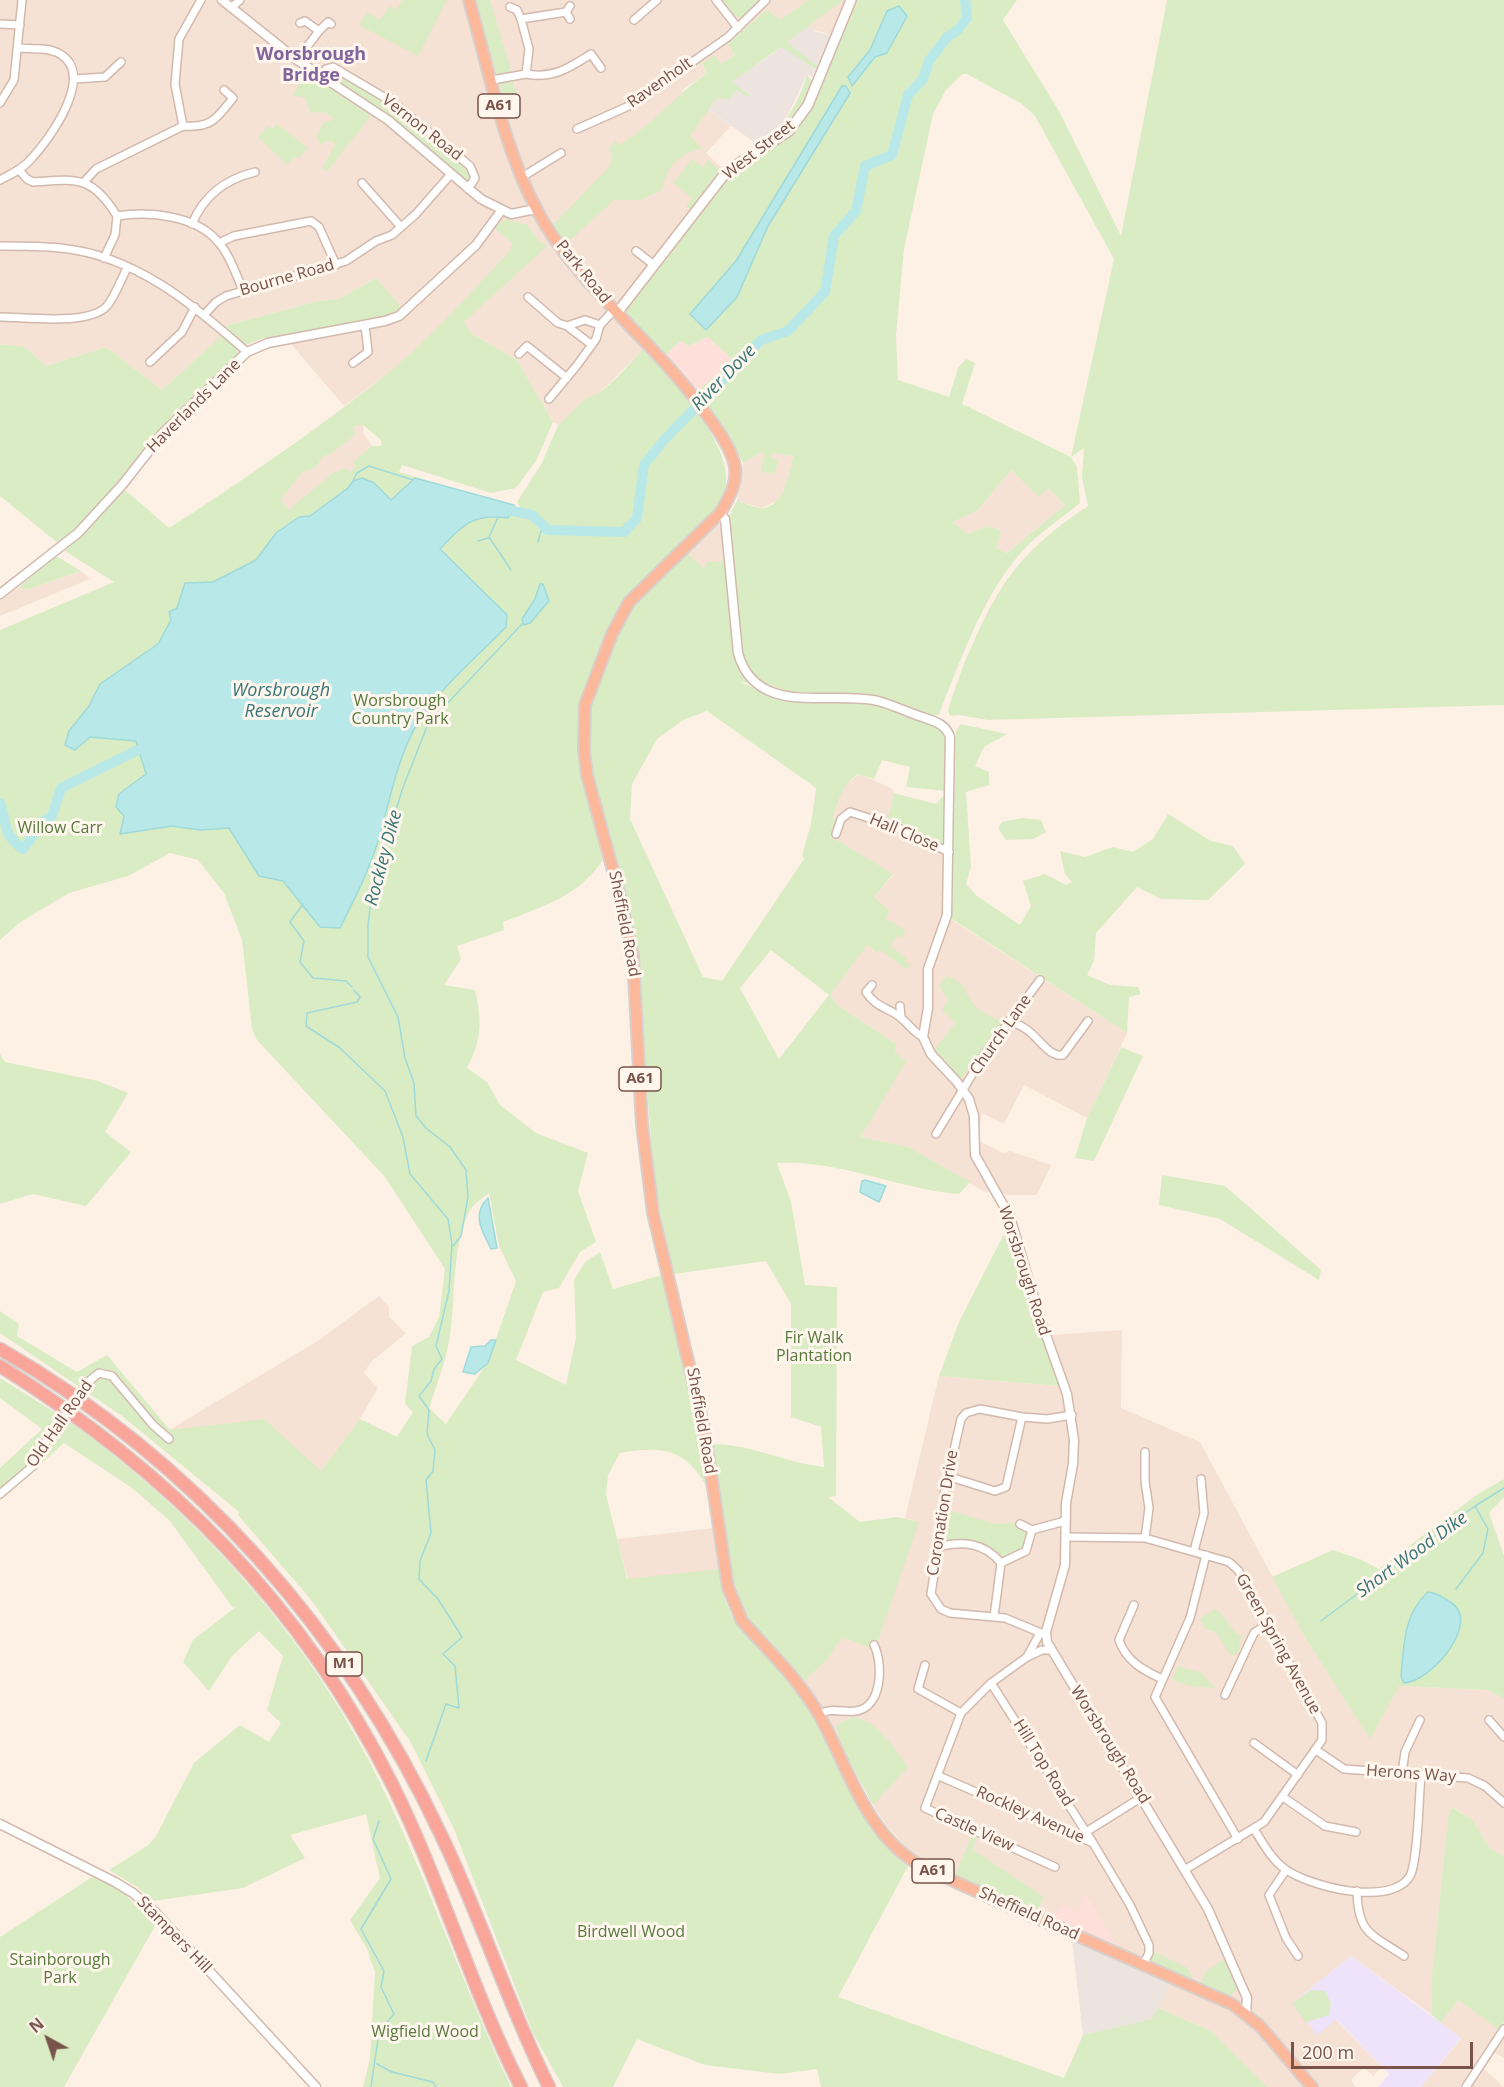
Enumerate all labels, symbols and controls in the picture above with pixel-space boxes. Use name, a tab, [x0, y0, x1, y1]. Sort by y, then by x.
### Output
district label: Worsbrough Bridge	[256, 44, 366, 86]
street label: Ravenholt	[624, 54, 696, 112]
street label: Vernon Road	[378, 91, 466, 165]
road number: A61	[478, 94, 520, 118]
street label: West Street	[719, 116, 799, 184]
street label: Park Road	[552, 237, 614, 307]
street label: Bourne Road	[238, 255, 336, 301]
water label: River Dove	[687, 341, 761, 415]
street label: Haverlands Lane	[143, 355, 245, 457]
water label: Worsbrough Reservoir	[232, 680, 330, 722]
park label: Worsbrough Country Park	[351, 691, 449, 729]
water label: Rockley Dike	[361, 808, 407, 908]
street label: Hall Close	[867, 810, 941, 856]
park label: Willow Carr	[17, 818, 103, 838]
street label: Sheffield Road	[604, 869, 644, 979]
street label: Church Lane	[966, 991, 1036, 1079]
road number: A61	[619, 1067, 661, 1091]
street label: Worsbrough Road	[994, 1204, 1054, 1338]
park label: Fir Walk Plantation	[776, 1328, 852, 1366]
street label: Sheffield Road	[682, 1366, 720, 1476]
street label: Old Hall Road	[23, 1377, 97, 1471]
street label: Coronation Drive	[924, 1449, 962, 1577]
water label: Short Wood Dike	[1352, 1507, 1472, 1603]
street label: Green Spring Avenue	[1231, 1570, 1325, 1718]
road number: M1	[326, 1652, 362, 1676]
street label: Worsbrough Road	[1066, 1683, 1154, 1807]
street label: Hill Top Road	[1009, 1716, 1077, 1810]
street label: Herons Way	[1365, 1761, 1457, 1787]
street label: Rockley Avenue	[973, 1783, 1087, 1847]
street label: Castle View	[932, 1804, 1016, 1856]
road number: A61	[912, 1859, 954, 1883]
street label: Sheffield Road	[976, 1883, 1082, 1945]
street label: Stampers Hill	[133, 1893, 215, 1977]
park label: Birdwell Wood	[577, 1922, 685, 1942]
park label: Stainborough Park	[9, 1950, 111, 1988]
north arrow	[18, 2009, 78, 2069]
text: N	[24, 2013, 48, 2038]
park label: Wigfield Wood	[371, 2022, 479, 2042]
scale bar	[1294, 2030, 1476, 2068]
text: 200 m	[1302, 2040, 1354, 2064]

